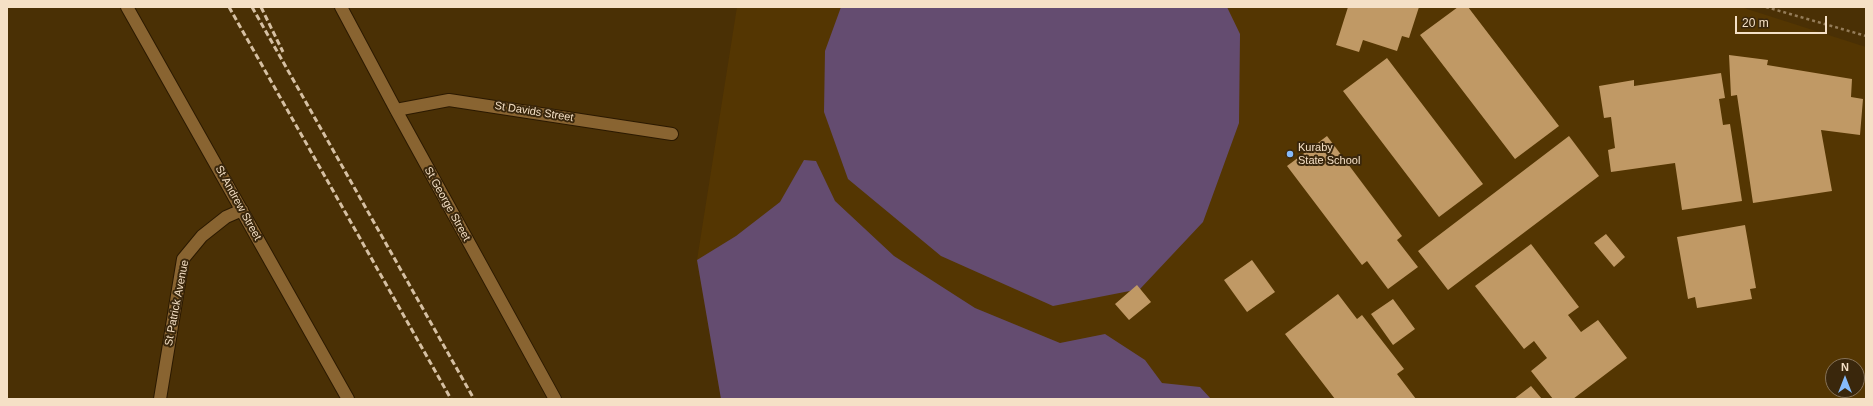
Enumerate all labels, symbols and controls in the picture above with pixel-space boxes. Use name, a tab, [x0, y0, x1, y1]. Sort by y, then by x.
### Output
scale bar	[1737, 8, 1829, 34]
text: 20 m	[1742, 16, 1769, 30]
street label: St Davids Street	[494, 99, 574, 125]
place label: Kuraby State School	[1298, 141, 1360, 167]
marker: Kuraby State School	[1285, 149, 1295, 159]
street label: St Andrew Street	[212, 163, 264, 243]
street label: St George Street	[421, 165, 473, 243]
street label: St Patrick Avenue	[162, 259, 192, 347]
north arrow	[1825, 358, 1865, 398]
text: N	[1841, 361, 1849, 373]

